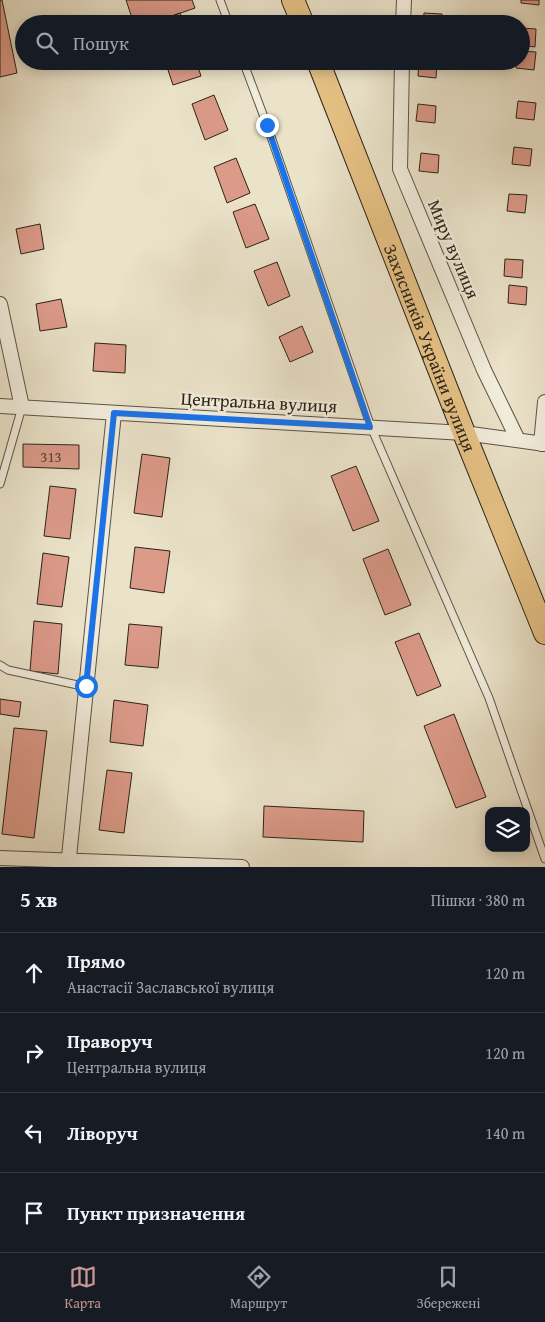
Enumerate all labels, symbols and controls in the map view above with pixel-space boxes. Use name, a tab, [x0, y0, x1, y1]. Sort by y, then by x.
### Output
search box	[15, 15, 530, 70]
icon: search	[33, 29, 61, 57]
text: Пошук	[73, 29, 129, 57]
route end	[256, 114, 279, 137]
street label: Миру вулиця	[421, 195, 487, 303]
street label: Захисників України вулиця	[378, 240, 484, 456]
street label: Центральна вулиця	[180, 384, 338, 420]
house number: 313	[40, 446, 62, 467]
route start	[75, 675, 98, 698]
map controls	[485, 807, 530, 852]
button: layers	[485, 807, 530, 852]
text: 5 хв	[20, 884, 58, 915]
text: Пішки · 380 m	[431, 888, 525, 912]
text: Прямо	[67, 947, 125, 975]
icon: ahead	[20, 959, 48, 987]
text: 120 m	[485, 961, 525, 985]
text: Анастасії Заславської вулиця	[67, 975, 274, 999]
text: Праворуч	[67, 1027, 152, 1055]
icon: right	[20, 1039, 48, 1067]
text: 120 m	[485, 1041, 525, 1065]
text: Центральна вулиця	[67, 1055, 206, 1079]
icon: left	[20, 1119, 48, 1147]
text: Ліворуч	[67, 1119, 138, 1147]
text: 140 m	[485, 1121, 525, 1145]
icon: arrive	[20, 1199, 48, 1227]
text: Пункт призначення	[67, 1199, 245, 1227]
tab: Карта	[65, 1263, 101, 1313]
tab: Маршрут	[230, 1263, 287, 1313]
tab: Збережені	[416, 1263, 480, 1313]

